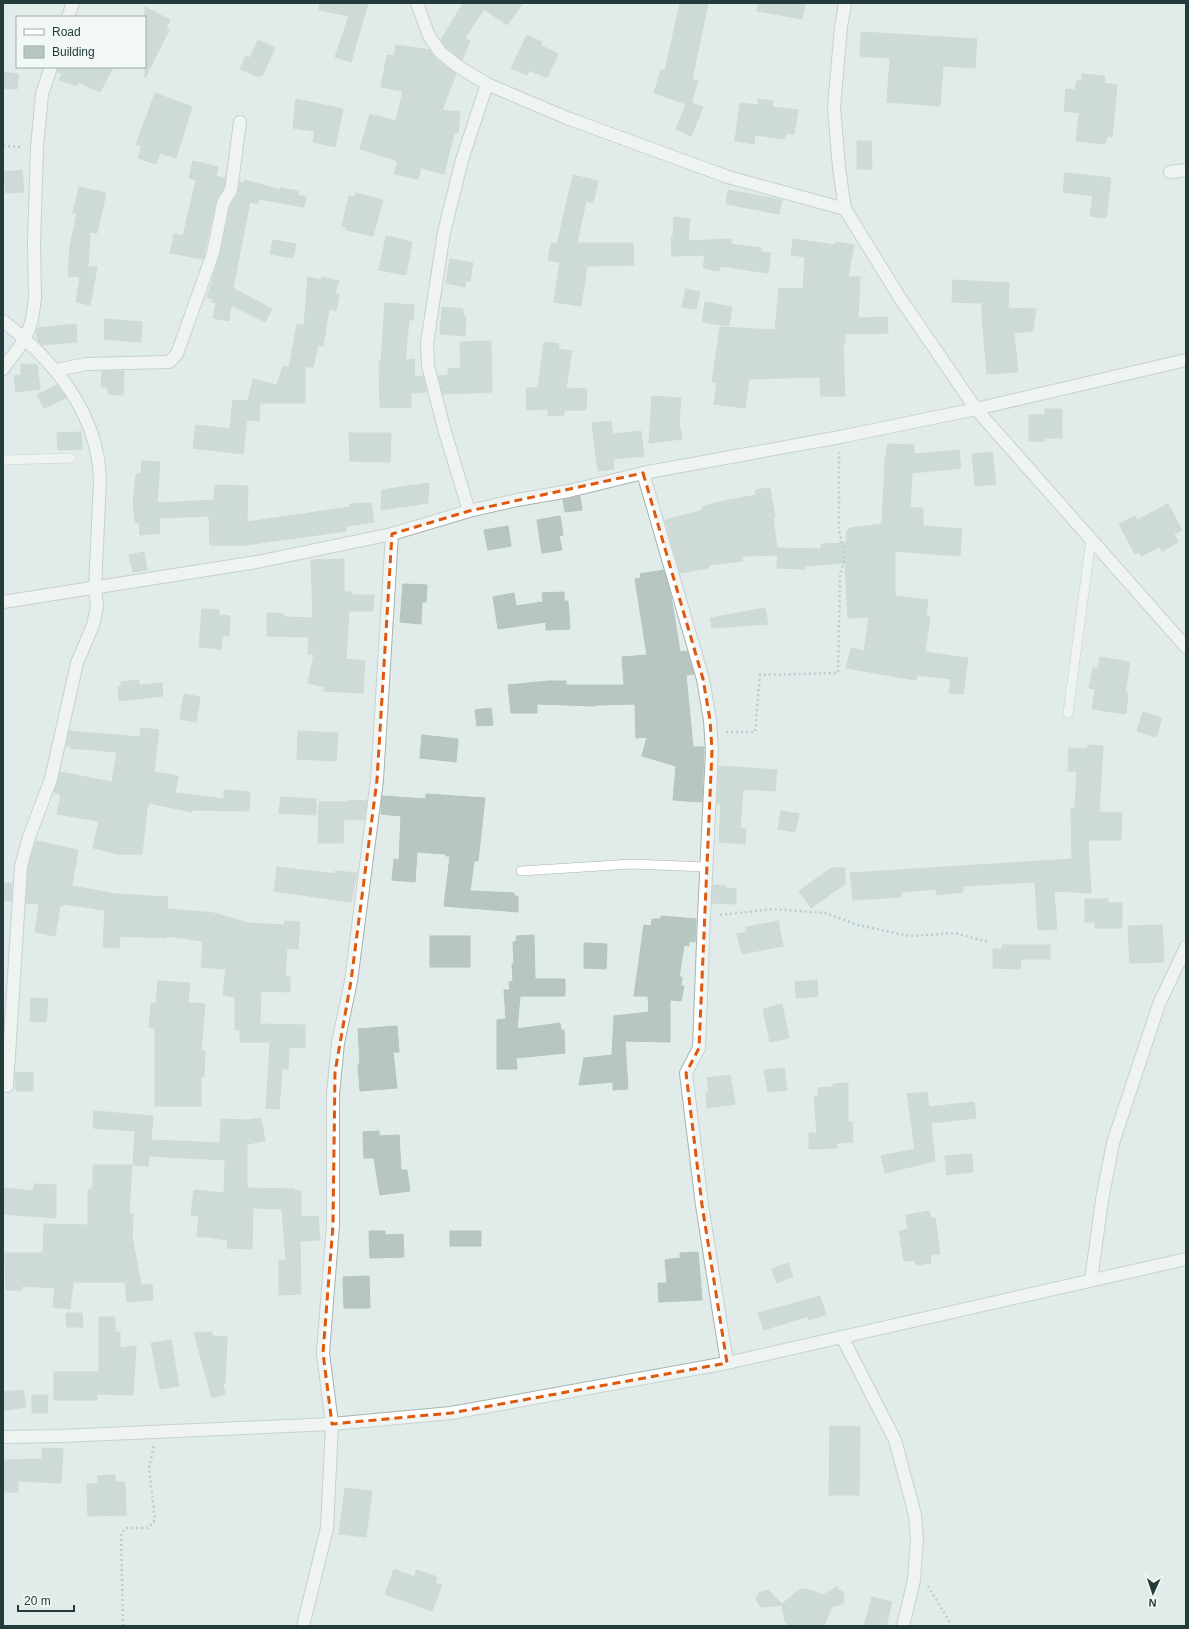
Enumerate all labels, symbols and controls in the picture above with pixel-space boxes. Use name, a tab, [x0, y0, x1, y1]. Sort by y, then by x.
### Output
legend	[16, 16, 146, 68]
text: Road	[52, 25, 81, 39]
text: Building	[52, 45, 95, 59]
north arrow	[1133, 1573, 1173, 1613]
scale bar	[18, 1587, 74, 1613]
text: 20 m	[24, 1594, 51, 1608]
text: N	[1148, 1597, 1157, 1609]

